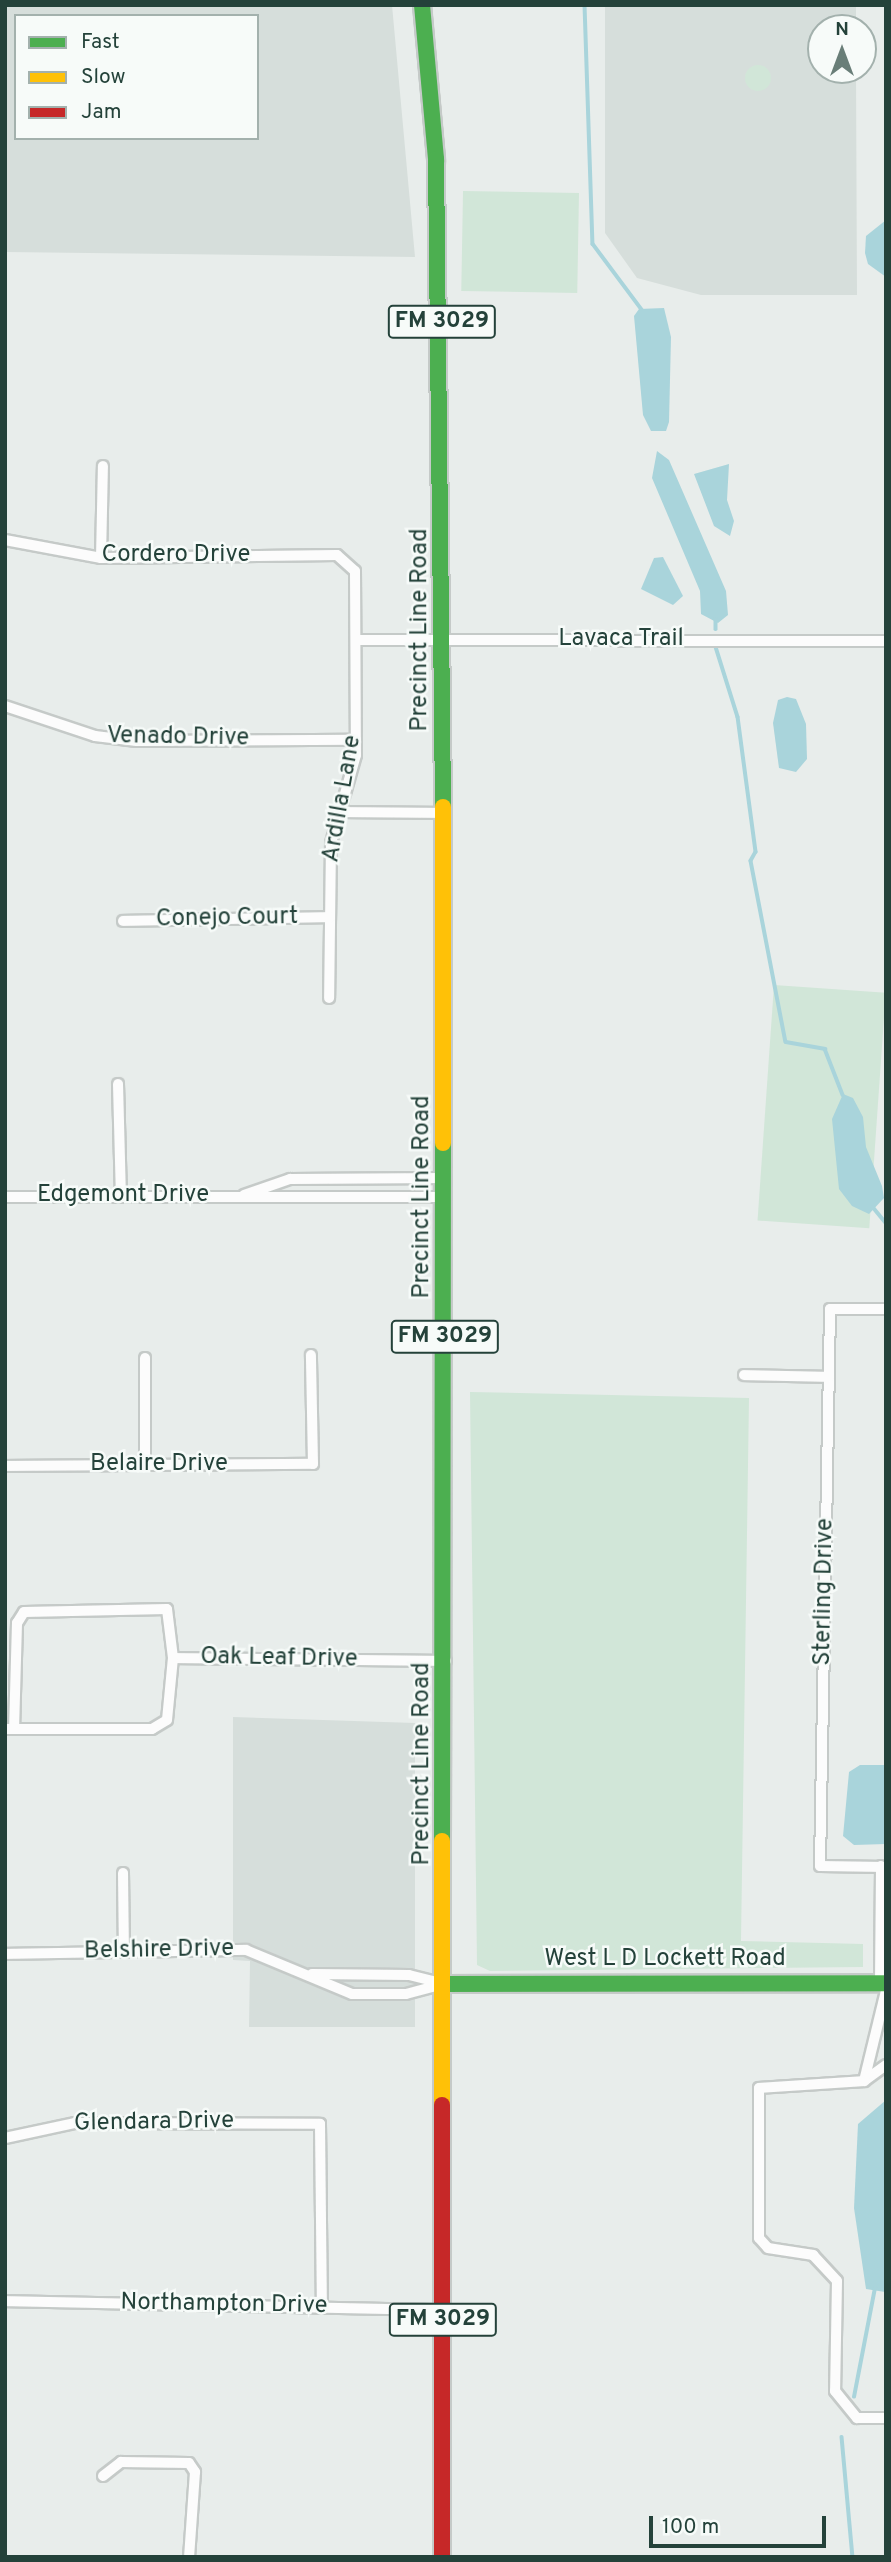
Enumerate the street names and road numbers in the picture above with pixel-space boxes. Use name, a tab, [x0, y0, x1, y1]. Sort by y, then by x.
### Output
road number: FM 3029	[388, 302, 496, 342]
street label: Precinct Line Road	[407, 528, 435, 732]
street label: Cordero Drive	[102, 542, 250, 570]
street label: Lavaca Trail	[558, 626, 684, 654]
street label: Venado Drive	[107, 722, 249, 754]
street label: Ardilla Lane	[318, 733, 368, 865]
street label: Conejo Court	[156, 903, 298, 935]
street label: Precinct Line Road	[409, 1095, 437, 1299]
street label: Edgemont Drive	[37, 1182, 209, 1210]
road number: FM 3029	[391, 1318, 499, 1356]
street label: Belaire Drive	[90, 1451, 228, 1479]
street label: Sterling Drive	[809, 1518, 841, 1666]
street label: Oak Leaf Drive	[200, 1643, 358, 1675]
street label: Precinct Line Road	[409, 1662, 437, 1866]
street label: Belshire Drive	[84, 1935, 234, 1967]
street label: West L D Lockett Road	[544, 1946, 786, 1974]
street label: Glendara Drive	[74, 2107, 234, 2139]
street label: Northampton Drive	[120, 2289, 328, 2321]
road number: FM 3029	[389, 2300, 497, 2340]

